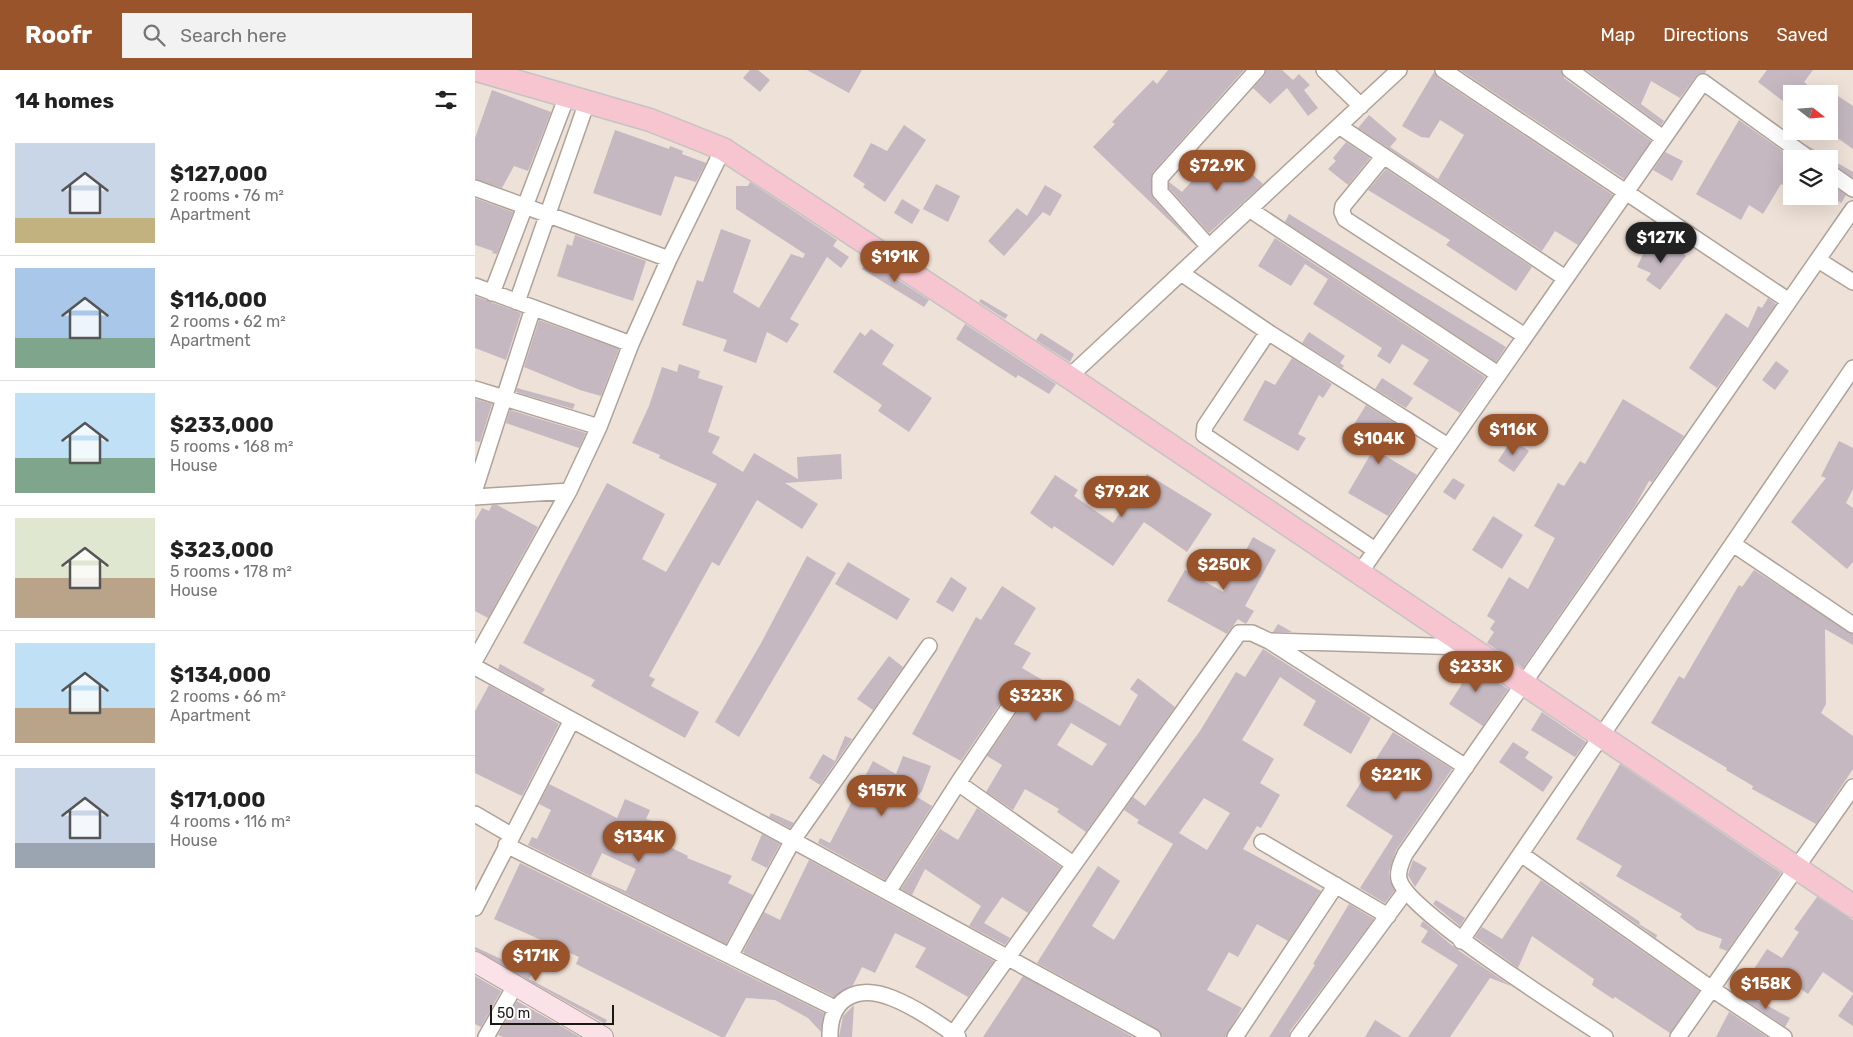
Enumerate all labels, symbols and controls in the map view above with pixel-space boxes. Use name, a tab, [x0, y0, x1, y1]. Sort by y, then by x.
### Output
search box	[122, 13, 472, 58]
text: Roofr	[25, 21, 92, 49]
icon: search	[140, 21, 168, 49]
text: Search here	[180, 24, 287, 47]
text: Map	[1600, 24, 1635, 46]
text: Directions	[1663, 24, 1749, 46]
text: Saved	[1777, 24, 1828, 46]
north arrow	[1783, 85, 1837, 140]
map controls	[1783, 85, 1838, 205]
icon: filters	[432, 86, 460, 114]
text: 14 homes	[15, 88, 114, 113]
pin: $72.9K	[1176, 150, 1258, 192]
button: layers	[1783, 150, 1838, 205]
text: $72.9K	[1189, 156, 1245, 175]
text: $127,000	[170, 161, 267, 186]
icon: home	[55, 163, 115, 223]
text: 2 rooms · 76 m²	[170, 186, 284, 205]
text: Apartment	[170, 205, 250, 224]
pin: $127K	[1626, 222, 1696, 264]
text: $127K	[1637, 228, 1685, 247]
pin: $191K	[860, 240, 930, 283]
text: $191K	[871, 247, 919, 266]
text: $116,000	[170, 287, 267, 312]
icon: home	[55, 288, 115, 348]
text: 2 rooms · 62 m²	[170, 312, 286, 331]
text: Apartment	[170, 331, 250, 350]
text: $233,000	[170, 412, 274, 437]
icon: home	[55, 413, 115, 473]
pin: $116K	[1478, 414, 1548, 456]
text: $116K	[1489, 420, 1537, 439]
pin: $104K	[1344, 422, 1414, 465]
text: $104K	[1353, 429, 1405, 448]
text: 5 rooms · 168 m²	[170, 437, 294, 456]
text: House	[170, 456, 217, 475]
pin: $79.2K	[1081, 476, 1163, 518]
text: $79.2K	[1095, 482, 1149, 501]
text: $323,000	[170, 537, 274, 562]
icon: home	[55, 538, 115, 598]
pin: $250K	[1189, 548, 1259, 591]
text: $250K	[1198, 555, 1250, 574]
text: 5 rooms · 178 m²	[170, 562, 292, 581]
text: House	[170, 581, 217, 600]
pin: $233K	[1441, 650, 1511, 693]
text: $233K	[1450, 657, 1502, 676]
text: $134,000	[170, 662, 271, 687]
icon: home	[55, 663, 115, 723]
pin: $323K	[1001, 680, 1071, 722]
text: $323K	[1010, 686, 1062, 705]
text: 2 rooms · 66 m²	[170, 687, 286, 706]
text: Apartment	[170, 706, 250, 725]
pin: $221K	[1361, 758, 1431, 801]
text: $221K	[1371, 765, 1421, 784]
pin: $157K	[847, 774, 917, 817]
text: $157K	[858, 781, 906, 800]
text: $171,000	[170, 787, 265, 812]
icon: home	[55, 788, 115, 848]
text: 4 rooms · 116 m²	[170, 812, 291, 831]
pin: $134K	[604, 820, 674, 863]
text: $134K	[614, 827, 664, 846]
text: House	[170, 831, 217, 850]
pin: $171K	[501, 940, 571, 982]
text: $171K	[513, 946, 559, 965]
pin: $158K	[1731, 968, 1801, 1010]
text: $158K	[1741, 974, 1791, 993]
scale bar	[490, 1002, 614, 1025]
text: 50 m	[497, 1005, 530, 1022]

